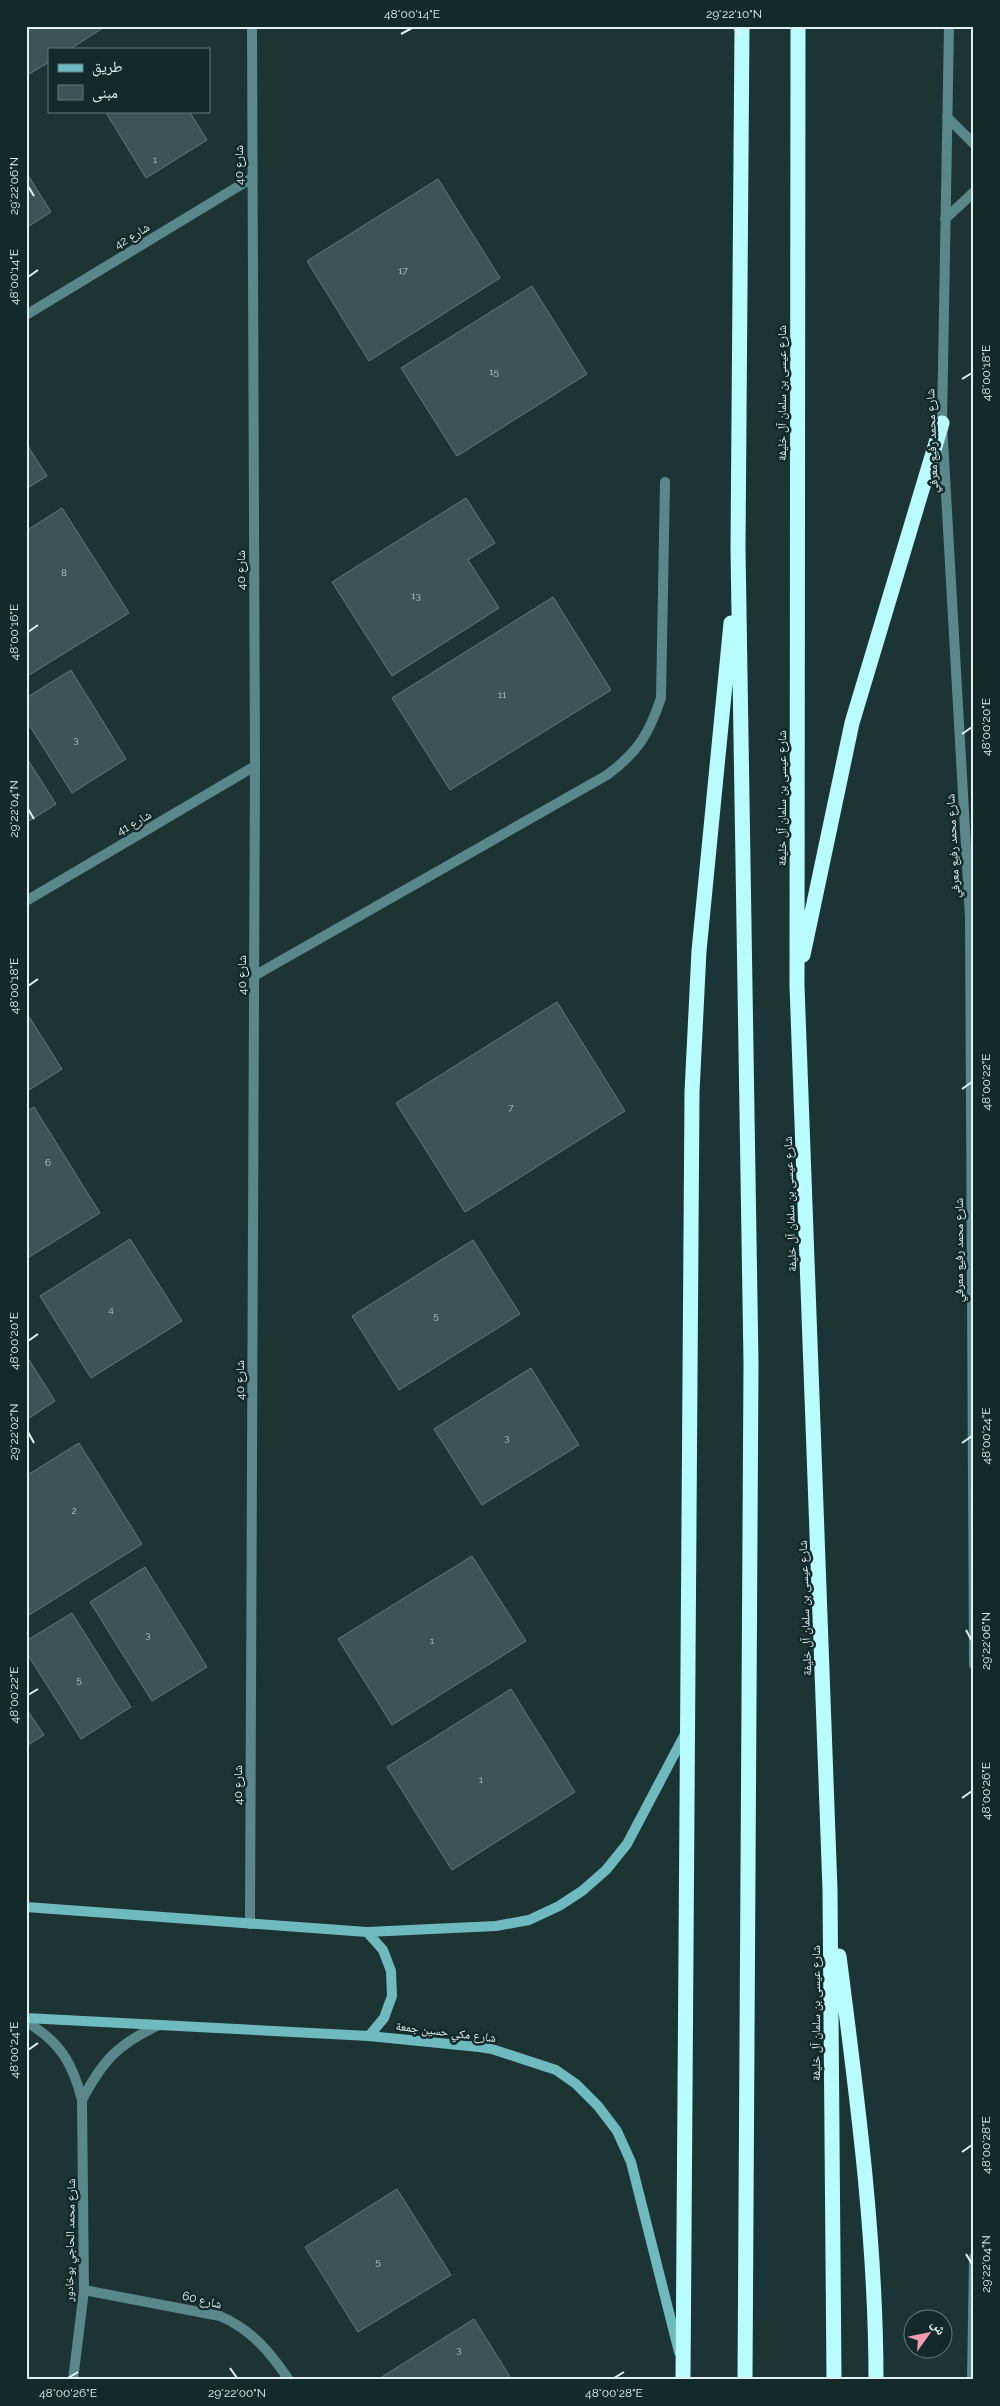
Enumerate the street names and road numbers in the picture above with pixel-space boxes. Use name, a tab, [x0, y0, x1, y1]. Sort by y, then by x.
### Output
street label: شارع 40	[232, 145, 247, 185]
street label: شارع 42	[112, 220, 153, 253]
street label: شارع عيسى بن سلمان آل خليفة	[775, 325, 790, 461]
street label: شارع محمد رفيع معرفي	[923, 388, 944, 493]
street label: شارع 40	[234, 550, 249, 590]
street label: شارع عيسى بن سلمان آل خليفة	[775, 730, 790, 866]
street label: شارع محمد رفيع معرفي	[943, 793, 966, 898]
street label: شارع 41	[114, 807, 154, 839]
street label: شارع 40	[235, 955, 250, 995]
street label: شارع عيسى بن سلمان آل خليفة	[781, 1136, 800, 1272]
street label: شارع محمد رفيع معرفي	[952, 1198, 969, 1302]
street label: شارع 40	[233, 1360, 248, 1400]
street label: شارع عيسى بن سلمان آل خليفة	[796, 1540, 815, 1676]
street label: شارع 40	[231, 1765, 246, 1805]
street label: شارع عيسى بن سلمان آل خليفة	[809, 1945, 824, 2081]
street label: شارع مكي حسين جمعة	[395, 2019, 497, 2048]
street label: شارع محمد الحاجي بوخادور	[62, 2178, 81, 2303]
street label: شارع 60	[180, 2289, 223, 2312]

